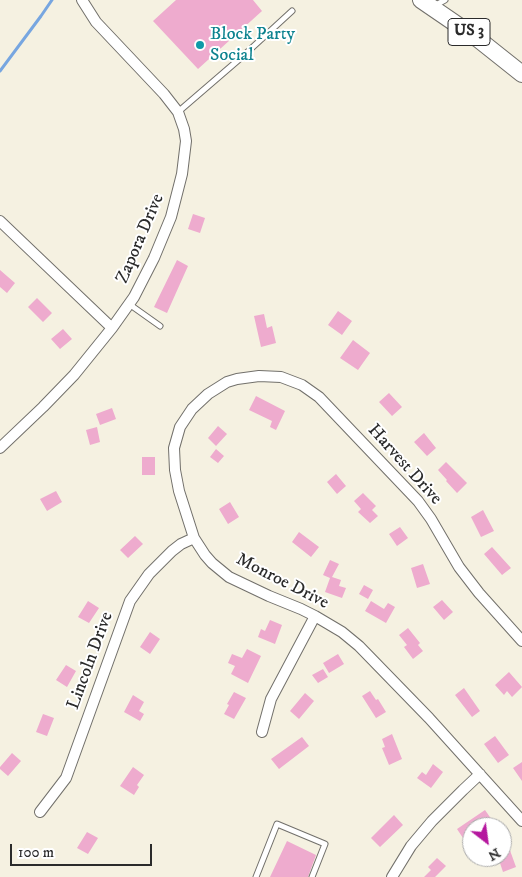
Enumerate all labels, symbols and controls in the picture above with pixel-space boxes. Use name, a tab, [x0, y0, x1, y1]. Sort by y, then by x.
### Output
road number: US 3	[448, 18, 490, 46]
place label: Block Party Social	[210, 24, 295, 66]
marker: Block Party Social	[194, 39, 206, 51]
street label: Zapora Drive	[112, 191, 170, 287]
street label: Harvest Drive	[362, 420, 446, 510]
street label: Monroe Drive	[232, 549, 332, 615]
street label: Lincoln Drive	[63, 609, 119, 713]
north arrow	[462, 817, 512, 867]
scale bar	[12, 834, 155, 866]
text: 100 m	[18, 843, 54, 862]
text: N	[485, 843, 503, 865]

